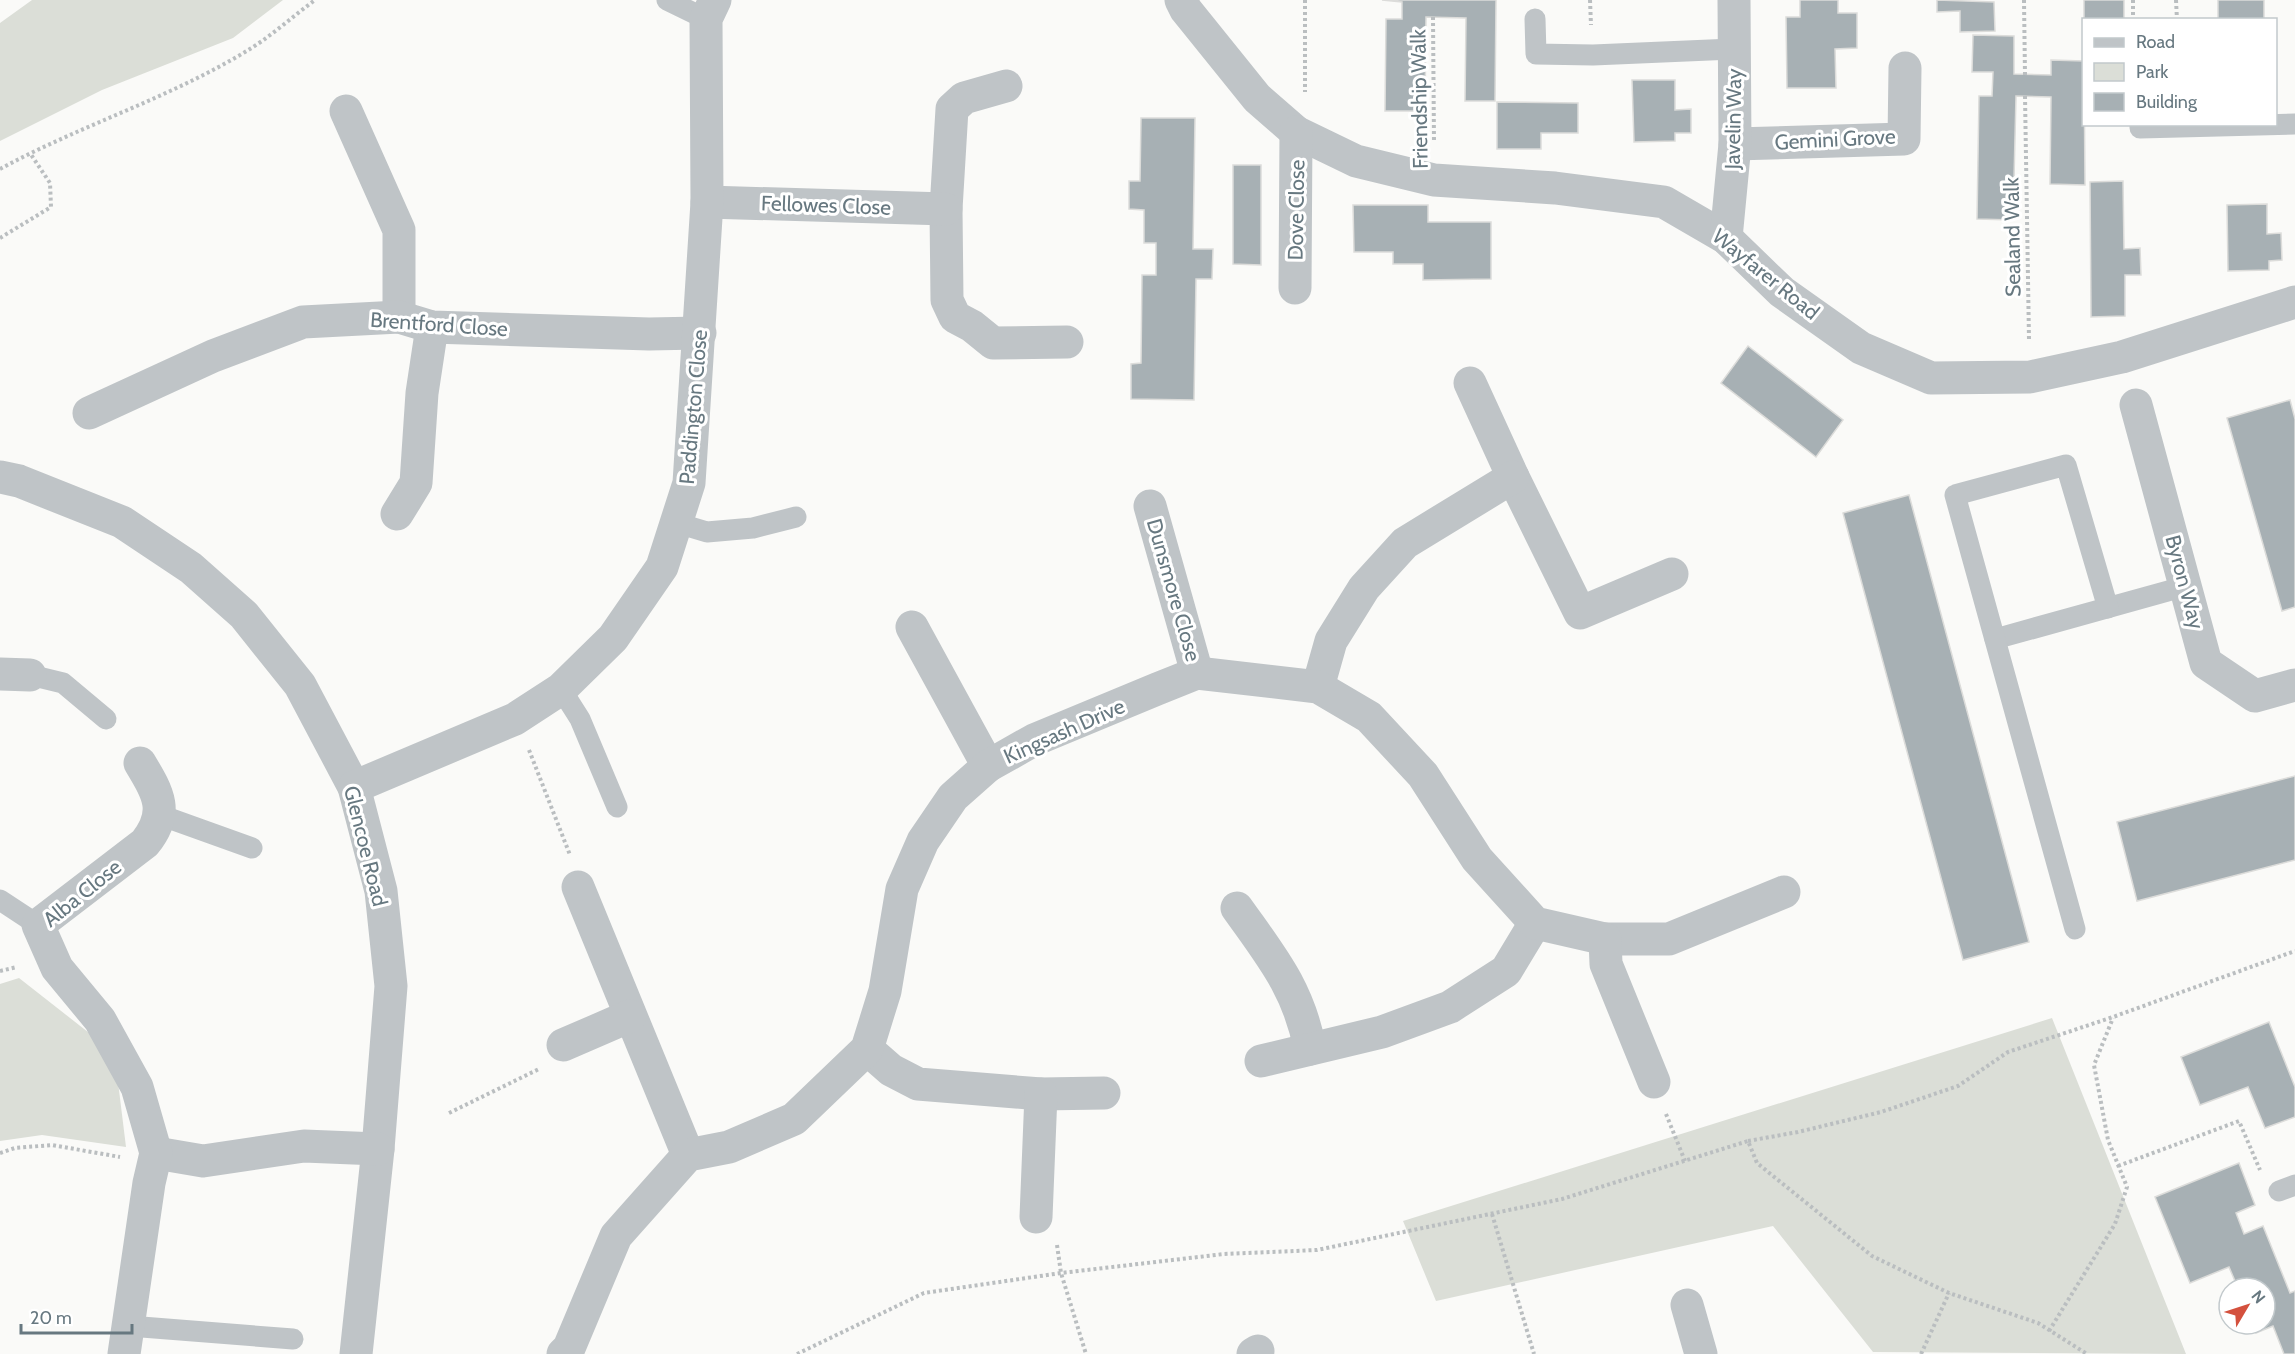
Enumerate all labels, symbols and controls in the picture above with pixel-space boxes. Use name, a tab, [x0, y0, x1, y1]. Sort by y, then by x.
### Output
legend	[2082, 18, 2277, 126]
street label: Friendship Walk	[1405, 28, 1433, 169]
text: Road	[2136, 31, 2175, 53]
text: Park	[2136, 61, 2169, 83]
street label: Javelin Way	[1720, 68, 1746, 171]
text: Building	[2136, 91, 2198, 113]
street label: Gemini Grove	[1774, 123, 1896, 155]
street label: Dove Close	[1283, 159, 1309, 261]
street label: Sealand Walk	[1998, 176, 2026, 297]
street label: Fellowes Close	[761, 190, 892, 220]
street label: Wayfarer Road	[1708, 223, 1824, 325]
street label: Brentford Close	[369, 307, 509, 341]
street label: Paddington Close	[674, 328, 712, 486]
street label: Dunsmore Close	[1142, 516, 1206, 664]
street label: Byron Way	[2160, 532, 2210, 632]
street label: Kingsash Drive	[1000, 693, 1129, 769]
street label: Glencoe Road	[339, 783, 393, 909]
street label: Alba Close	[38, 854, 126, 932]
north arrow	[2217, 1276, 2277, 1336]
text: N	[2247, 1287, 2269, 1307]
scale bar	[21, 1297, 132, 1335]
text: 20 m	[30, 1307, 72, 1329]

